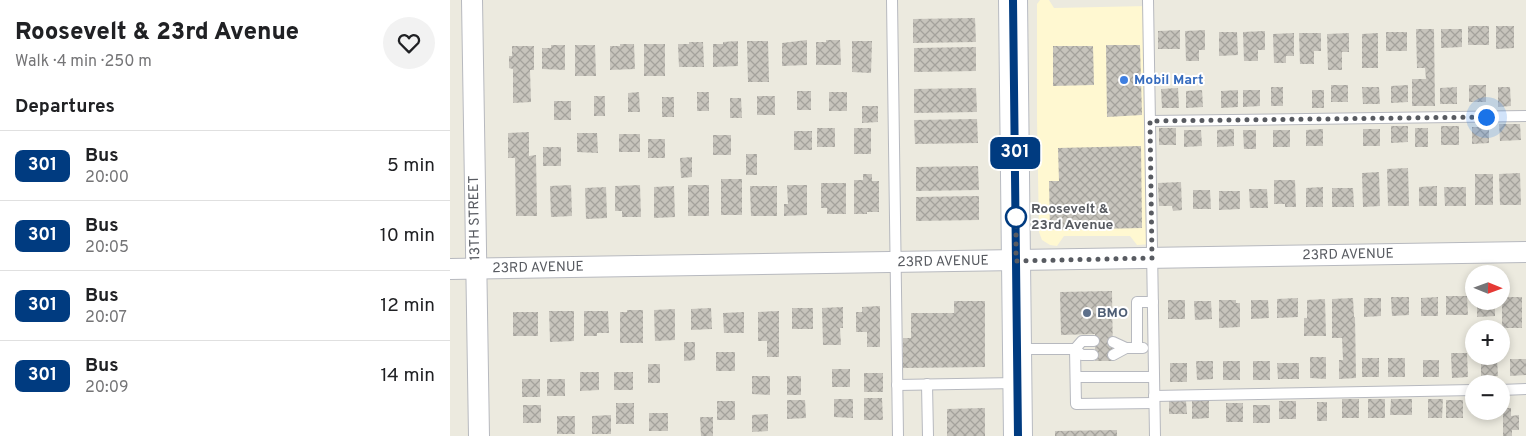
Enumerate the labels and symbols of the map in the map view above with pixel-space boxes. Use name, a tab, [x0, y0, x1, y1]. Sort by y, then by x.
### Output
place label: Mobil Mart	[1134, 72, 1204, 89]
marker: Mobil Mart	[1118, 74, 1130, 86]
your location	[1474, 105, 1499, 130]
line badge: 301	[986, 137, 1044, 169]
street label: 13TH STREET	[466, 175, 484, 261]
place label: Roosevelt & 23rd Avenue	[1031, 201, 1114, 234]
marker: Roosevelt & 23rd Avenue	[1005, 206, 1027, 228]
street label: 23RD AVENUE	[1302, 246, 1394, 264]
street label: 23RD AVENUE	[897, 253, 989, 271]
street label: 23RD AVENUE	[492, 259, 584, 277]
north arrow	[1465, 265, 1510, 310]
place label: BMO	[1097, 305, 1128, 322]
marker: BMO	[1081, 307, 1093, 319]

